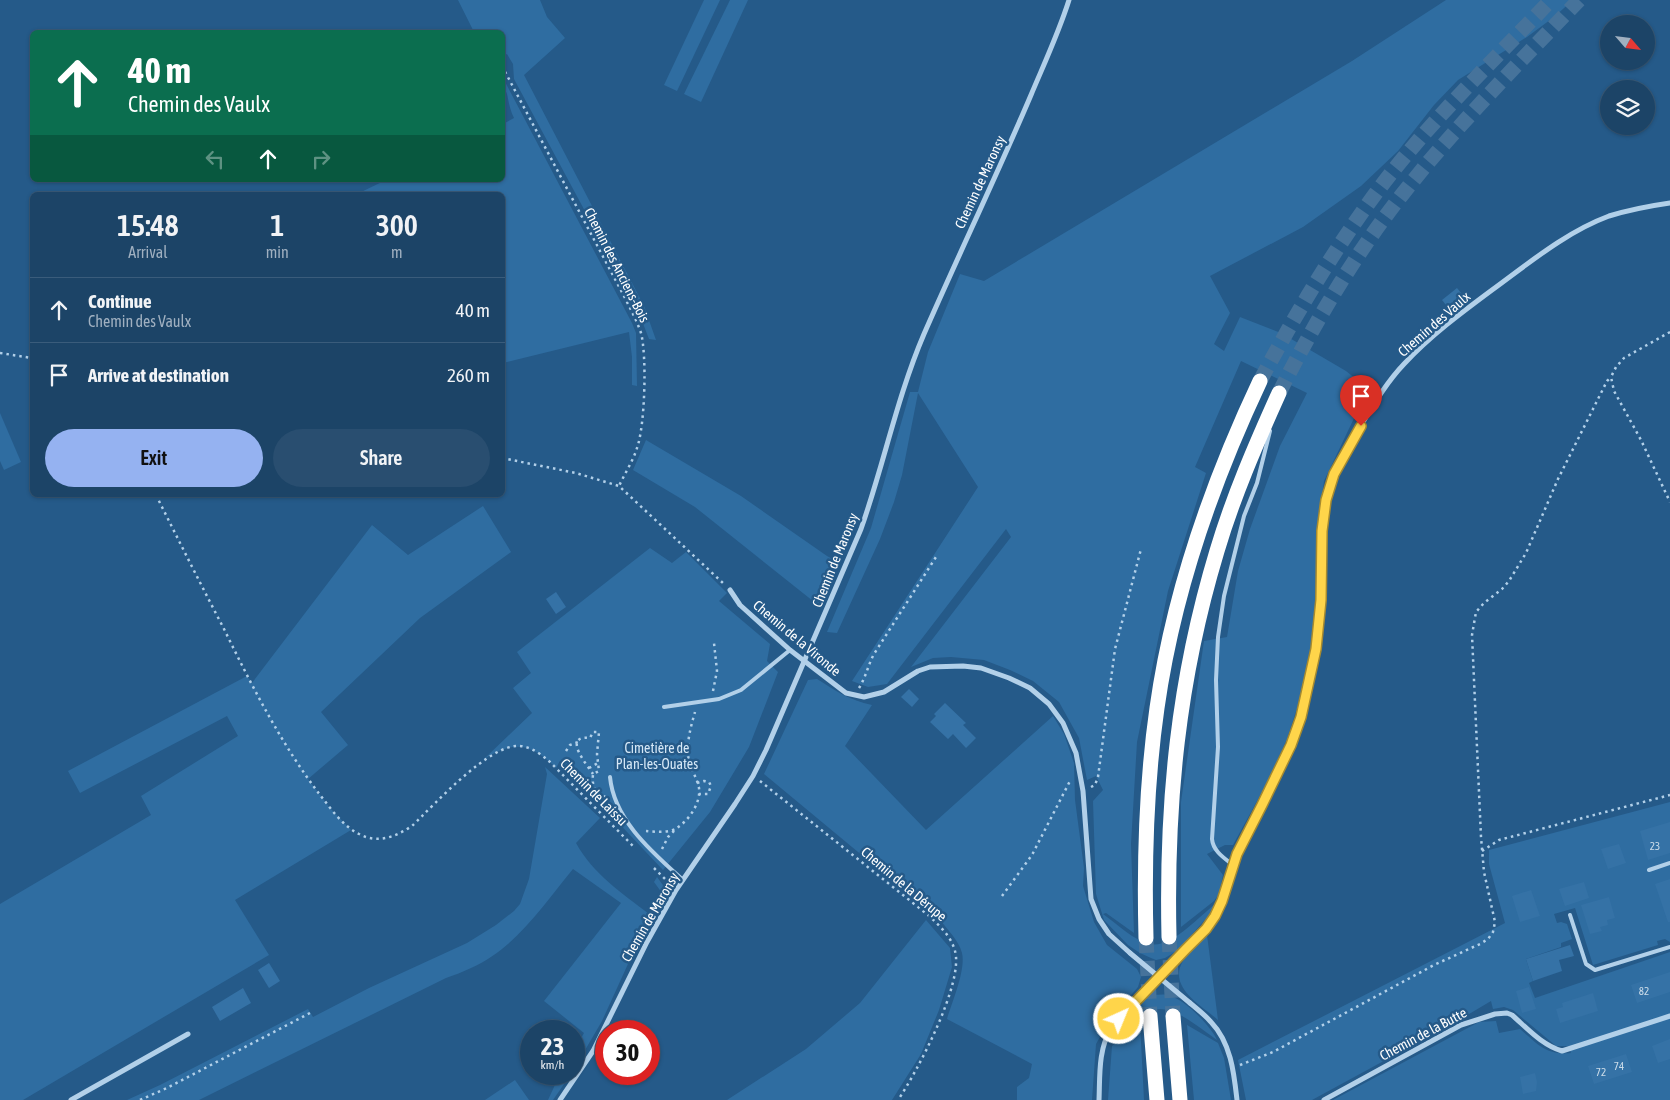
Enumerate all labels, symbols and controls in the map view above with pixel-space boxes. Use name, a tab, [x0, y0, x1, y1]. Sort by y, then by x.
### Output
north arrow	[1600, 15, 1655, 70]
map controls	[1600, 15, 1655, 135]
icon: ahead	[45, 50, 110, 115]
text: 40 m	[128, 50, 191, 90]
button: layers	[1600, 80, 1655, 135]
text: Chemin des Vaulx	[128, 91, 270, 117]
street label: Chemin de Maronsy	[952, 133, 1009, 231]
icon: left	[201, 145, 229, 173]
icon: ahead	[254, 145, 282, 173]
icon: right	[307, 145, 335, 173]
street label: Chemin des Anciens-Bois	[581, 205, 653, 325]
text: 15:48	[117, 208, 179, 242]
text: 1	[270, 208, 284, 242]
text: 300	[376, 208, 418, 242]
text: Arrival	[128, 243, 167, 261]
text: min	[266, 243, 289, 261]
text: m	[391, 243, 403, 261]
street label: Chemin des Vaulx	[1395, 288, 1474, 360]
text: Continue	[88, 290, 152, 312]
icon: ahead	[45, 296, 73, 324]
text: 40 m	[456, 299, 490, 321]
text: Chemin des Vaulx	[88, 312, 191, 330]
icon: arrive	[45, 361, 73, 389]
text: Arrive at destination	[88, 364, 229, 386]
text: 260 m	[447, 364, 490, 386]
pin	[1340, 375, 1382, 426]
icon: arrive	[1347, 382, 1375, 410]
button: Exit	[45, 429, 263, 487]
button: Share	[273, 429, 490, 487]
street label: Chemin de Maronsy	[809, 510, 861, 610]
street label: Chemin de la Vironde	[750, 597, 844, 679]
park label: Cimetière de Plan-les-Ouates	[616, 740, 698, 772]
street label: Chemin de Laissu	[557, 755, 631, 829]
house number: 23	[1650, 840, 1660, 852]
street label: Chemin de la Dérupe	[858, 844, 950, 924]
street label: Chemin de Maronsy	[618, 869, 682, 965]
house number: 82	[1639, 985, 1649, 997]
position arrow	[1092, 992, 1144, 1044]
street label: Chemin de la Butte	[1377, 1004, 1469, 1064]
speed limit sign: 30	[595, 1020, 660, 1085]
text: 23	[541, 1032, 564, 1060]
text: km/h	[541, 1058, 564, 1072]
house number: 74	[1614, 1060, 1624, 1072]
house number: 72	[1596, 1066, 1606, 1078]

